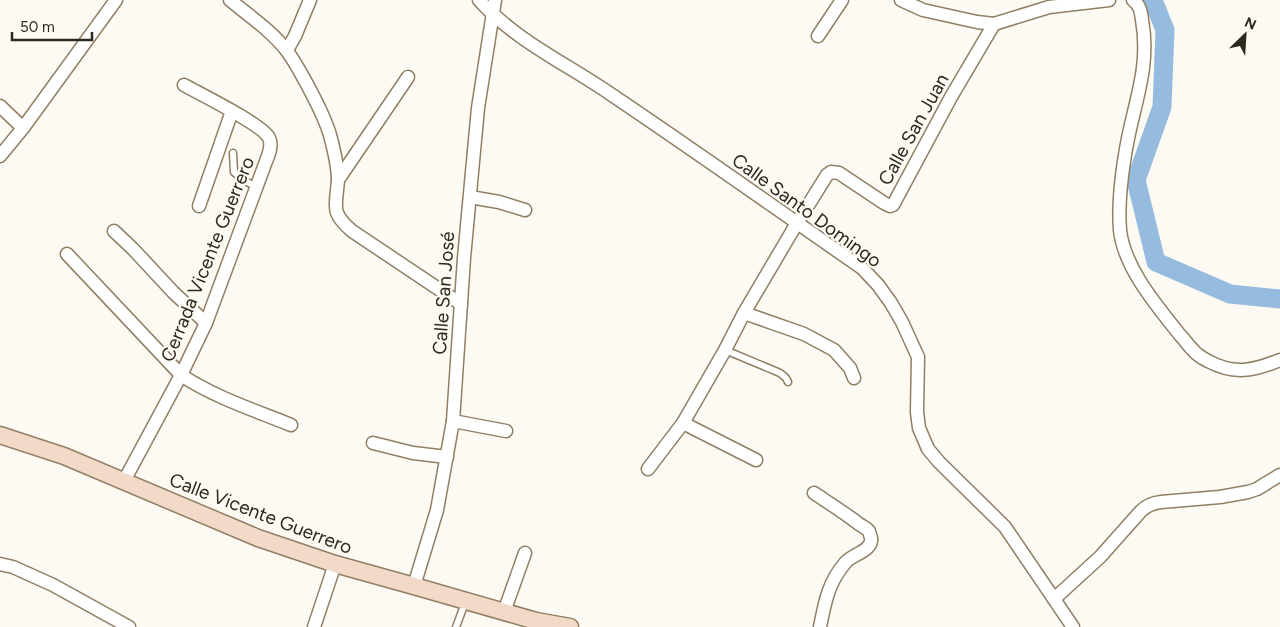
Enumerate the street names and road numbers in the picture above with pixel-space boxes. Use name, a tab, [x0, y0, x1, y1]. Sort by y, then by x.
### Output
street label: Calle San Juan	[873, 69, 954, 189]
street label: Calle Santo Domingo	[728, 148, 886, 272]
street label: Cerrada Vicente Guerrero	[156, 153, 259, 365]
street label: Calle San José	[428, 231, 459, 355]
street label: Calle Vicente Guerrero	[166, 468, 355, 559]

